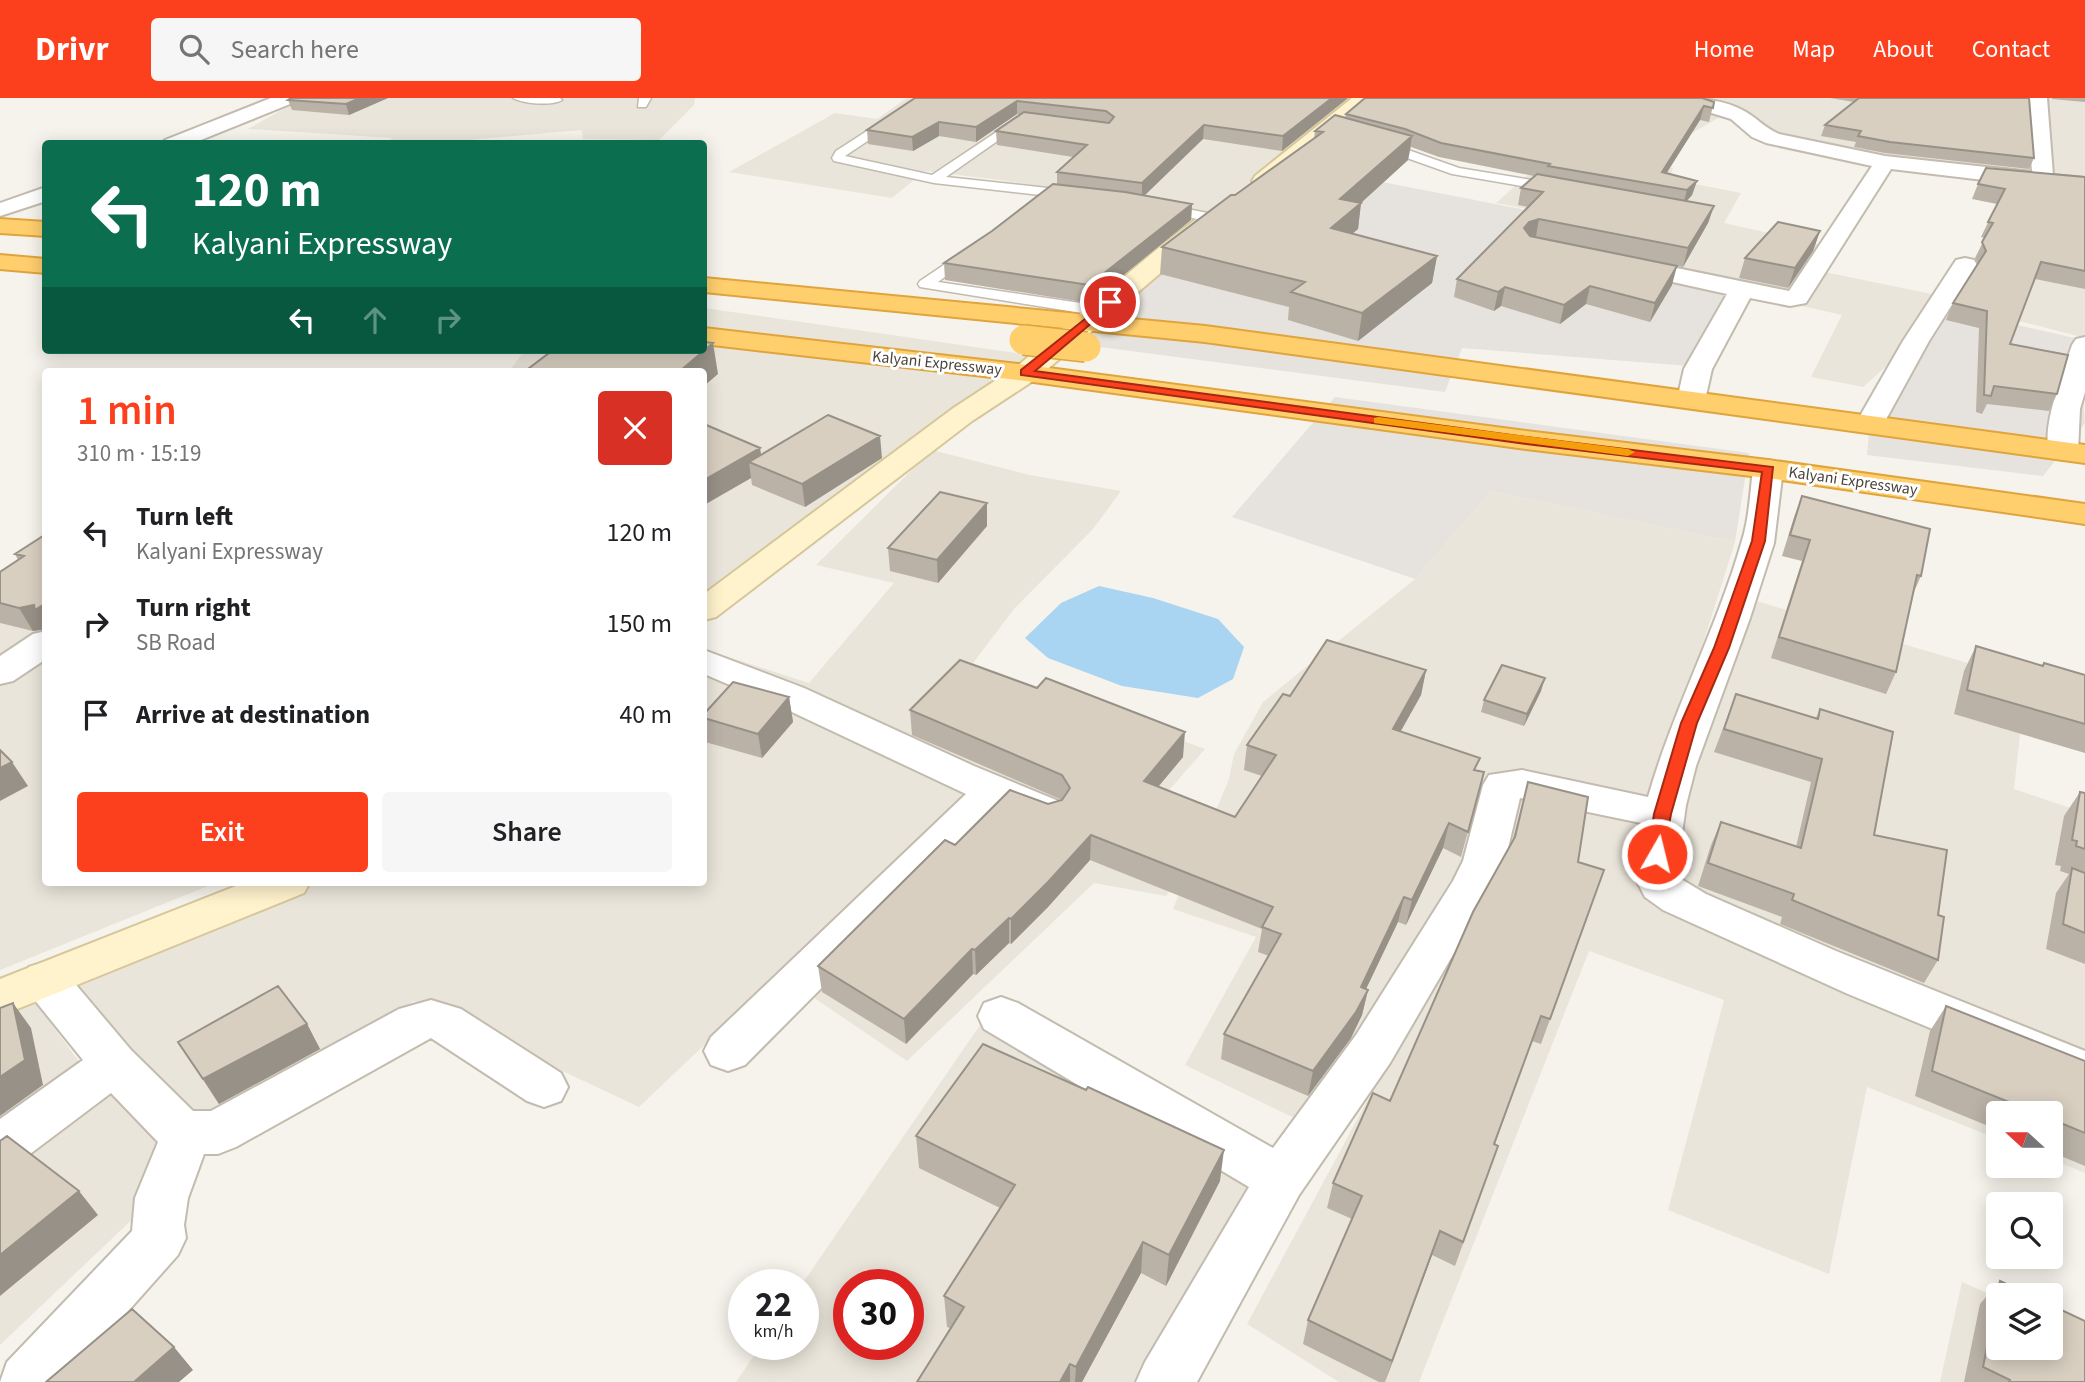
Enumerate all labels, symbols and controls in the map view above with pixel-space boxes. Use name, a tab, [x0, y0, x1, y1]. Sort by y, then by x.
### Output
search box	[151, 18, 641, 81]
text: Drivr	[35, 26, 109, 73]
icon: search	[175, 30, 213, 68]
text: Search here	[231, 31, 359, 68]
text: Home	[1694, 32, 1754, 67]
text: Map	[1792, 32, 1835, 67]
text: About	[1873, 32, 1934, 67]
text: Contact	[1972, 32, 2050, 67]
text: 120 m	[192, 156, 321, 226]
icon: left	[77, 168, 168, 259]
text: Kalyani Expressway	[192, 221, 452, 267]
pin	[1080, 272, 1140, 332]
icon: arrive	[1091, 283, 1129, 321]
icon: left	[283, 301, 321, 339]
icon: ahead	[356, 301, 394, 339]
icon: right	[429, 301, 467, 339]
street label: Kalyani Expressway	[871, 345, 1003, 381]
text: 1 min	[77, 381, 177, 441]
button: close	[598, 391, 672, 465]
text: 310 m · 15:19	[77, 437, 201, 470]
street label: Kalyani Expressway	[1787, 461, 1919, 501]
text: Turn left	[136, 498, 233, 535]
icon: left	[77, 514, 115, 552]
text: 120 m	[606, 514, 672, 551]
text: Kalyani Expressway	[136, 535, 323, 568]
text: Turn right	[136, 589, 251, 626]
icon: right	[77, 605, 115, 643]
text: 150 m	[606, 605, 672, 642]
text: SB Road	[136, 626, 216, 659]
icon: arrive	[77, 696, 115, 734]
text: Arrive at destination	[136, 696, 370, 733]
text: 40 m	[619, 696, 672, 733]
button: Exit	[77, 792, 368, 872]
button: Share	[382, 792, 672, 872]
position arrow	[1620, 817, 1694, 891]
north arrow	[1986, 1101, 2063, 1178]
map controls	[1986, 1101, 2063, 1360]
button: search	[1986, 1192, 2063, 1269]
speed limit sign: 30	[833, 1269, 924, 1360]
text: 22	[755, 1280, 792, 1330]
button: layers	[1986, 1283, 2063, 1360]
text: km/h	[754, 1319, 793, 1344]

